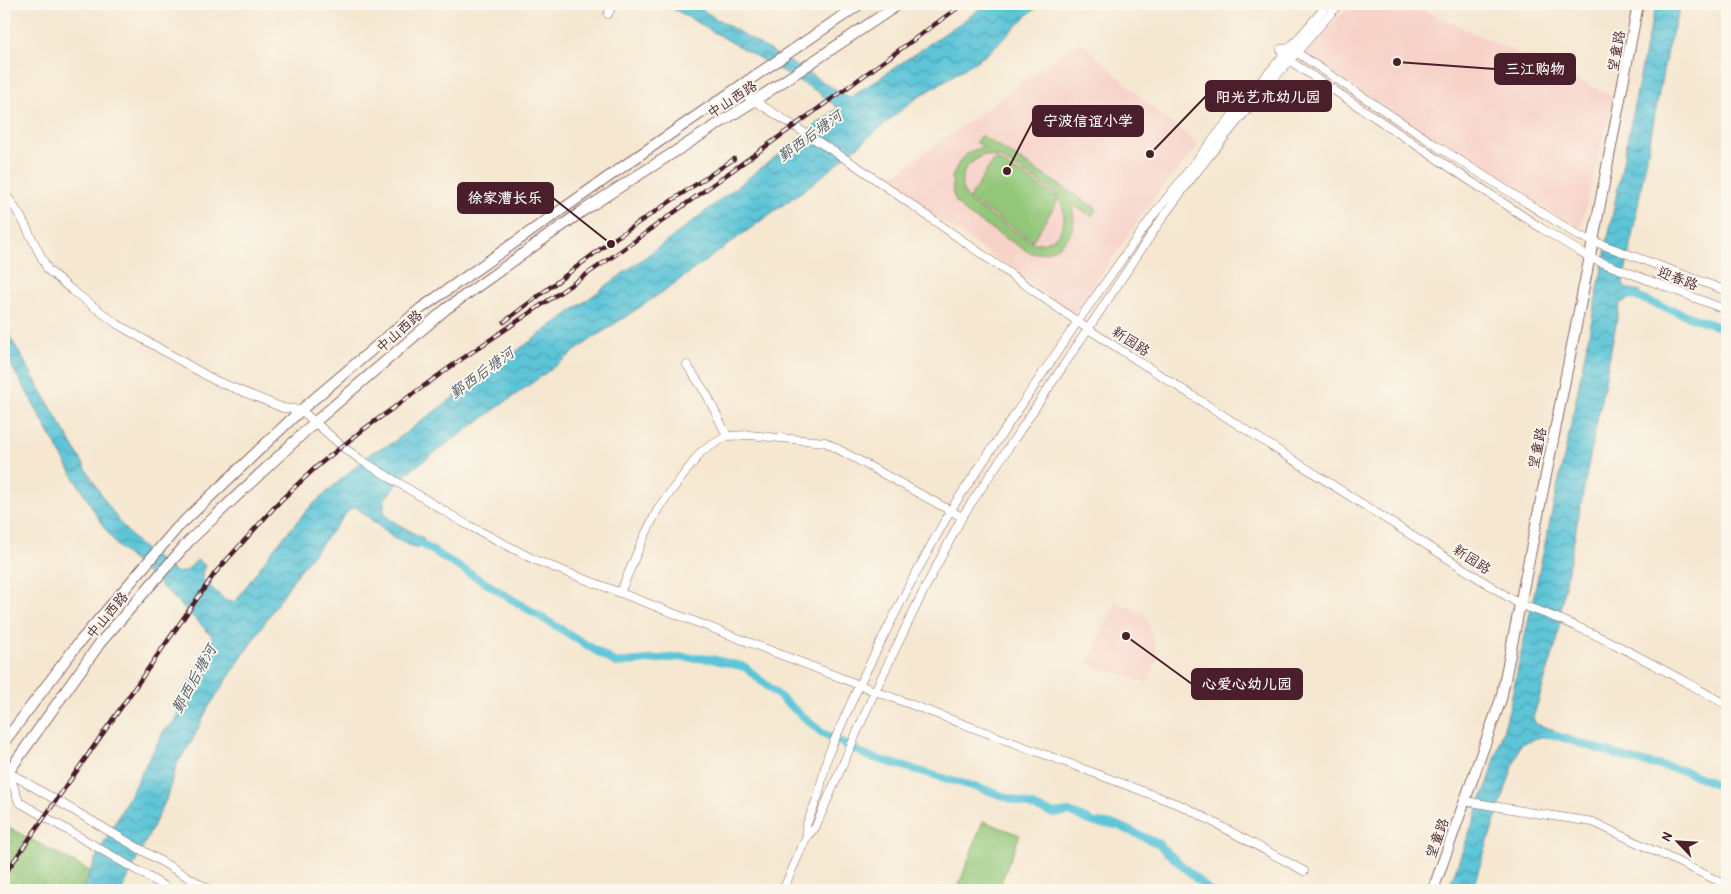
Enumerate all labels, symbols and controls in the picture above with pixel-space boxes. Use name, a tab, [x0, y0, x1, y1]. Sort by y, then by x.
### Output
street label: 望童路	[1603, 29, 1629, 73]
callout: 三江购物	[1495, 54, 1575, 84]
text: 三江购物	[1505, 58, 1565, 79]
street label: 中山西路	[703, 75, 760, 122]
callout: 阳光艺术幼儿园	[1206, 81, 1331, 111]
text: 阳光艺术幼儿园	[1215, 86, 1321, 107]
water label: 鄞西后塘河	[773, 103, 849, 166]
callout: 宁波信谊小学	[1033, 106, 1143, 136]
text: 宁波信谊小学	[1043, 110, 1133, 131]
callout: 徐家漕长乐	[458, 183, 553, 213]
text: 徐家漕长乐	[467, 187, 543, 208]
street label: 迎春路	[1655, 261, 1701, 294]
street label: 中山西路	[371, 305, 426, 356]
street label: 新园路	[1108, 321, 1154, 360]
water label: 鄞西后塘河	[445, 340, 521, 403]
street label: 望童路	[1523, 425, 1550, 470]
street label: 新园路	[1449, 539, 1495, 578]
street label: 中山西路	[81, 587, 132, 642]
water label: 鄞西后塘河	[166, 638, 222, 717]
callout: 心爱心幼儿园	[1192, 669, 1302, 699]
text: 心爱心幼儿园	[1202, 673, 1292, 694]
street label: 望童路	[1420, 815, 1453, 861]
north arrow	[1654, 816, 1704, 866]
text: N	[1656, 828, 1676, 844]

